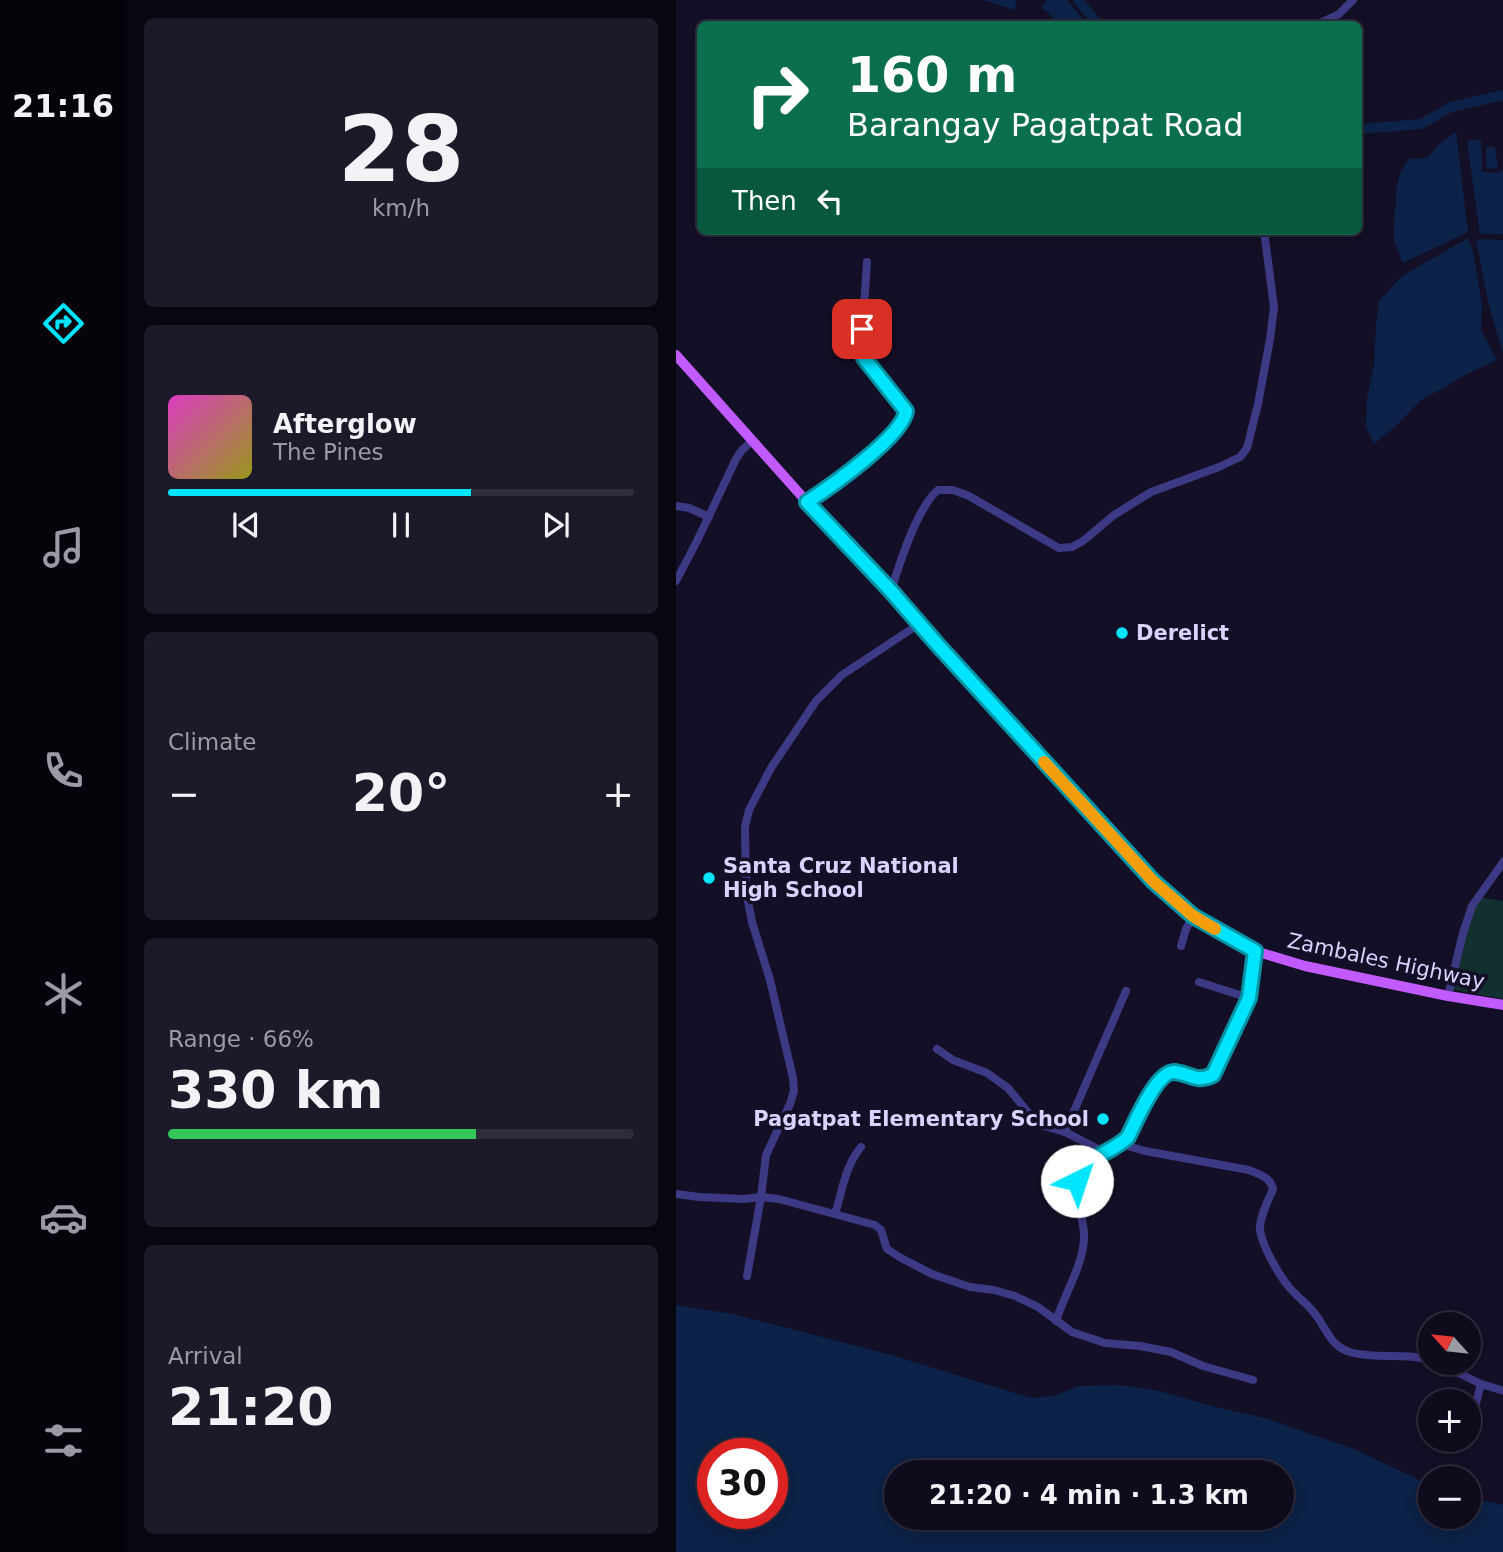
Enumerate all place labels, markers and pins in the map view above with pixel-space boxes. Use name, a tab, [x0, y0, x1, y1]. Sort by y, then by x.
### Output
pin	[832, 299, 892, 359]
place label: Derelict	[1136, 621, 1229, 645]
marker: Derelict	[1114, 625, 1130, 641]
place label: Santa Cruz National High School	[723, 854, 959, 902]
marker: Santa Cruz National High School	[701, 870, 717, 886]
place label: Pagatpat Elementary School	[753, 1107, 1089, 1131]
marker: Pagatpat Elementary School	[1095, 1111, 1111, 1127]

